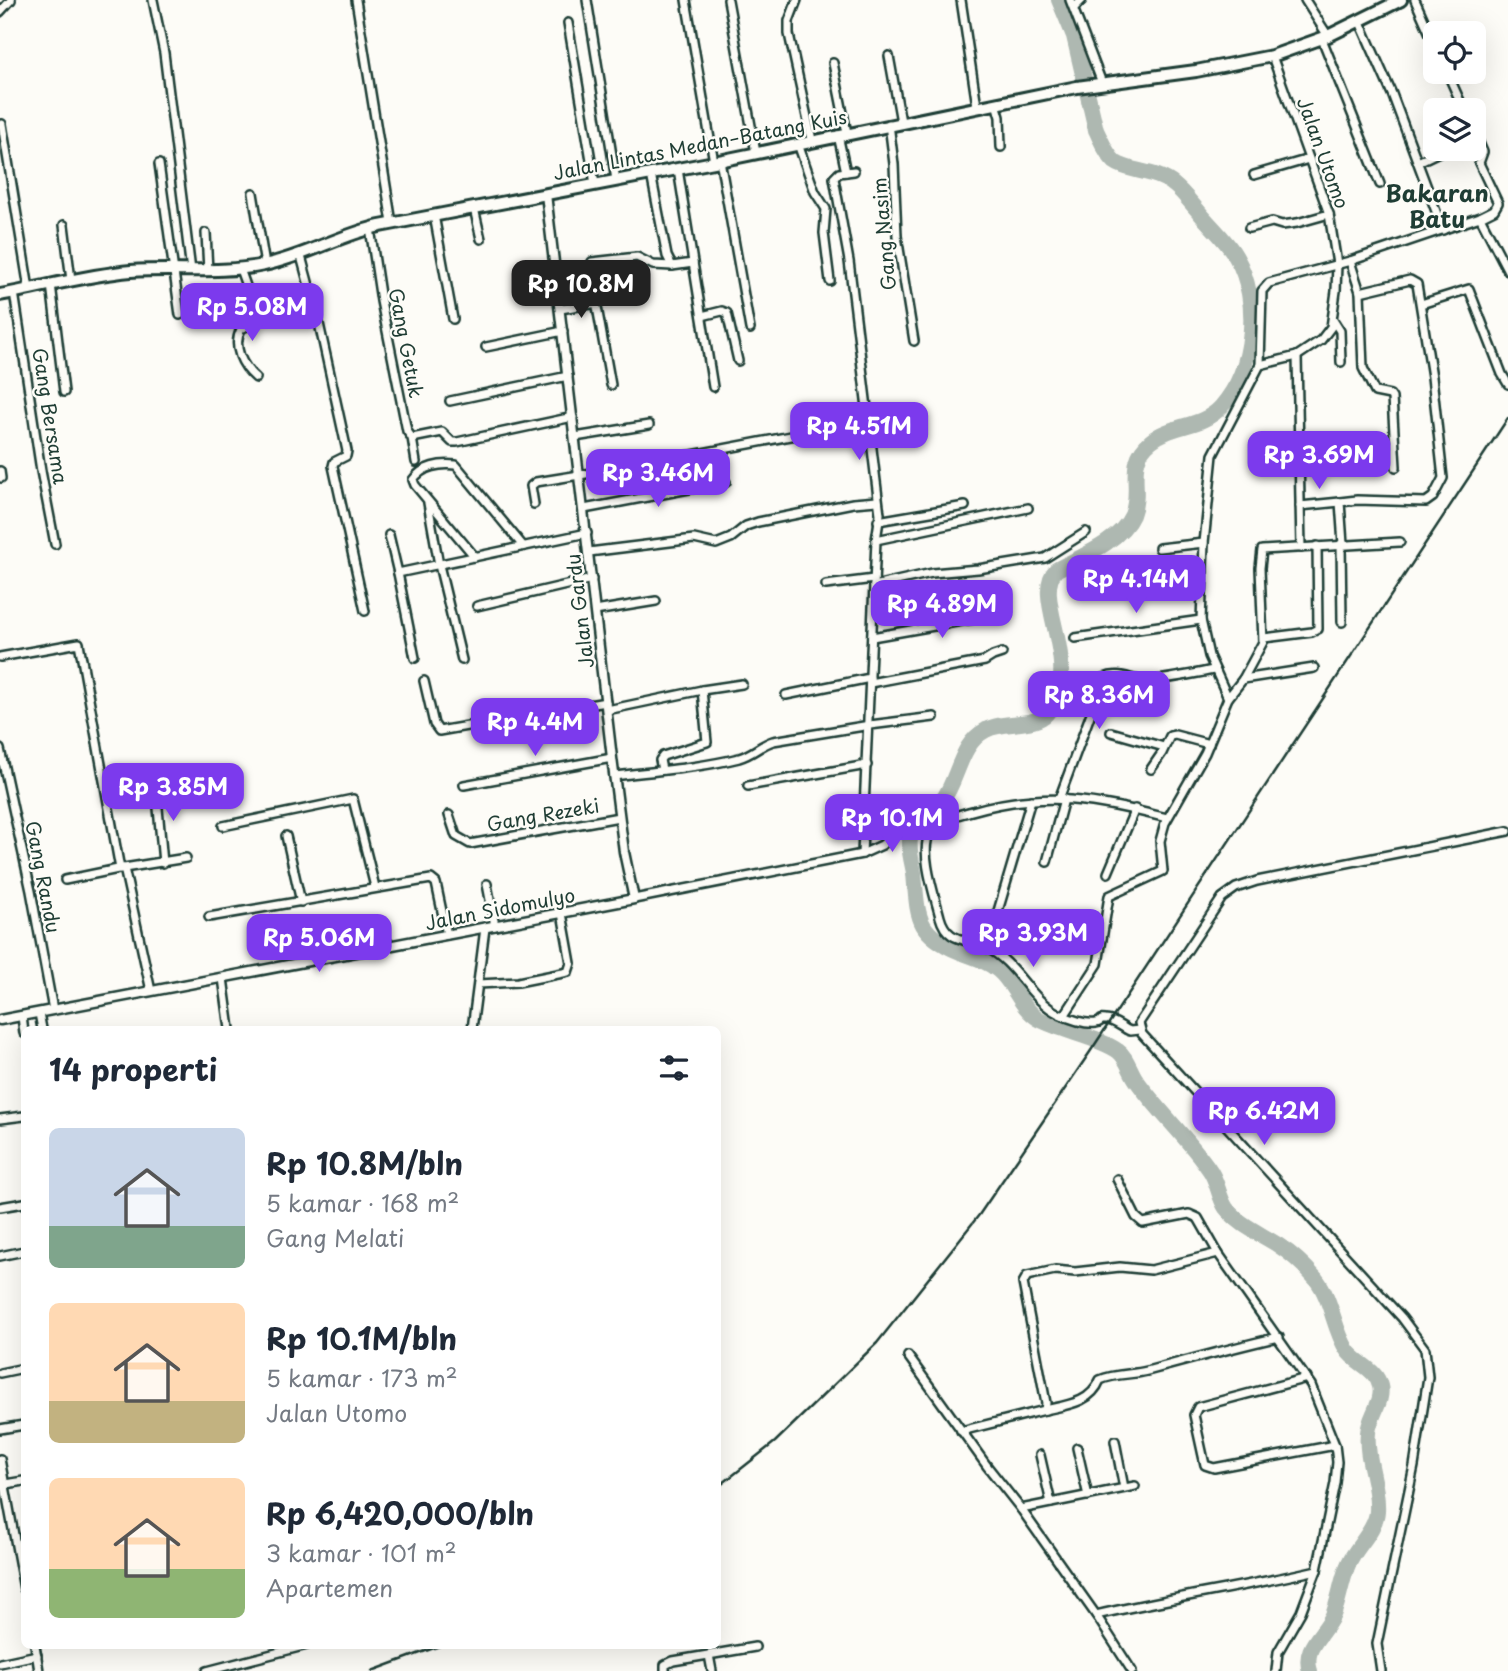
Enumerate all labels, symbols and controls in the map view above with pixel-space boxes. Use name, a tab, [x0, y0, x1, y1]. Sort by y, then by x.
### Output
map controls	[1423, 21, 1486, 161]
button: locate	[1423, 21, 1486, 84]
street label: Jalan Utomo	[1291, 93, 1357, 212]
button: layers	[1423, 98, 1486, 161]
street label: Jalan Lintas Medan–Batang Kuis	[551, 102, 849, 186]
district label: Bakaran Batu	[1385, 175, 1489, 236]
street label: Gang Nasim	[864, 176, 902, 292]
pin: Rp 10.8M	[509, 260, 653, 320]
text: Rp 10.8M	[528, 265, 634, 300]
pin: Rp 5.08M	[180, 284, 324, 343]
street label: Gang Getuk	[383, 286, 431, 400]
text: Rp 5.08M	[197, 288, 307, 323]
street label: Gang Bersama	[26, 346, 76, 486]
pin: Rp 4.51M	[787, 402, 931, 462]
text: Rp 4.51M	[806, 407, 912, 442]
pin: Rp 3.69M	[1247, 432, 1391, 491]
text: Rp 3.69M	[1264, 436, 1374, 471]
pin: Rp 3.46M	[586, 449, 730, 509]
text: Rp 3.46M	[602, 454, 714, 489]
street label: Jalan Gardu	[558, 552, 600, 670]
pin: Rp 4.14M	[1064, 556, 1208, 615]
text: Rp 4.14M	[1083, 560, 1189, 595]
pin: Rp 4.89M	[870, 580, 1014, 640]
text: Rp 4.89M	[887, 585, 997, 620]
pin: Rp 8.36M	[1027, 672, 1171, 731]
text: Rp 8.36M	[1044, 676, 1154, 711]
pin: Rp 4.4M	[470, 698, 600, 758]
text: Rp 4.4M	[487, 703, 583, 738]
pin: Rp 3.85M	[101, 764, 245, 823]
text: Rp 3.85M	[118, 768, 228, 803]
street label: Gang Rezeki	[484, 790, 601, 838]
pin: Rp 10.1M	[820, 794, 964, 854]
text: Rp 10.1M	[841, 799, 943, 834]
street label: Gang Randu	[19, 818, 69, 935]
street label: Jalan Sidomulyo	[422, 880, 577, 936]
pin: Rp 3.93M	[961, 909, 1105, 969]
pin: Rp 5.06M	[247, 914, 391, 974]
text: Rp 3.93M	[978, 914, 1088, 949]
text: Rp 5.06M	[263, 919, 375, 954]
text: 14 properti	[49, 1046, 217, 1091]
icon: filters	[655, 1049, 693, 1087]
pin: Rp 6.42M	[1192, 1088, 1336, 1147]
text: Rp 6.42M	[1208, 1092, 1320, 1127]
text: Rp 10.8M/bln	[266, 1140, 463, 1185]
icon: home	[105, 1156, 189, 1240]
text: 5 kamar · 168 m²	[266, 1185, 459, 1220]
text: Gang Melati	[266, 1220, 405, 1255]
text: Rp 10.1M/bln	[266, 1315, 457, 1360]
icon: home	[105, 1331, 189, 1415]
text: 5 kamar · 173 m²	[266, 1360, 458, 1395]
text: Jalan Utomo	[266, 1395, 407, 1430]
text: Rp 6,420,000/bln	[266, 1490, 534, 1535]
icon: home	[105, 1506, 189, 1590]
text: 3 kamar · 101 m²	[266, 1535, 457, 1570]
text: Apartemen	[266, 1570, 393, 1605]

